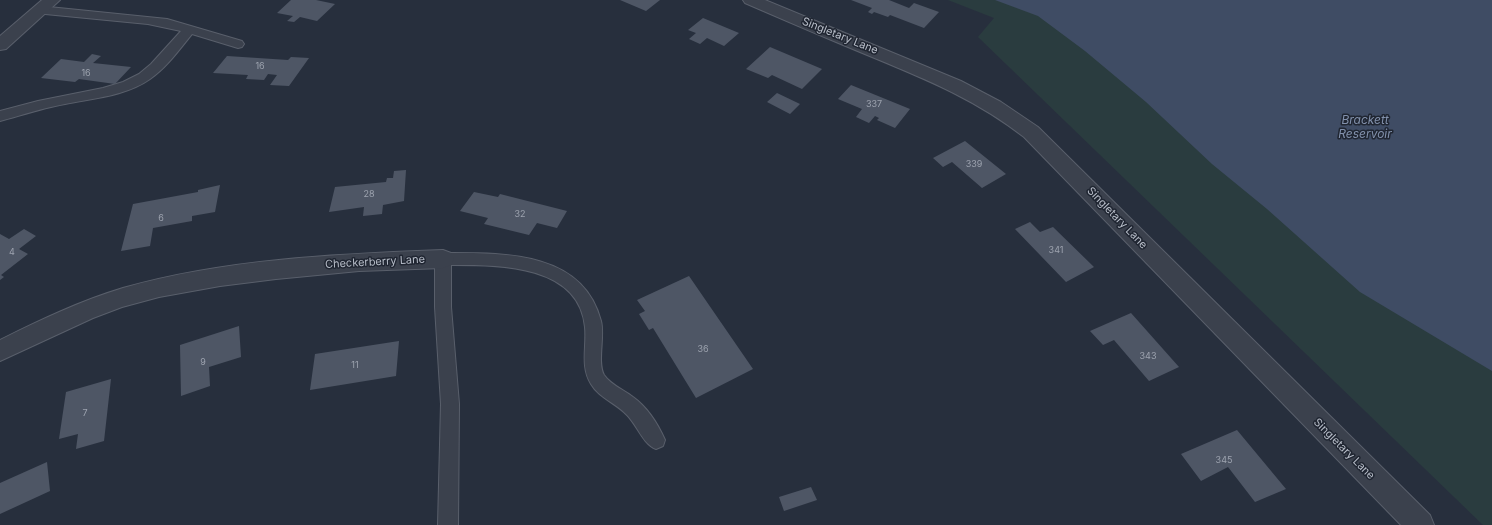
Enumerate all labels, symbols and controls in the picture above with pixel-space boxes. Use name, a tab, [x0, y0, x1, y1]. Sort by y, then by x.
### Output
street label: Singletary Lane	[800, 15, 880, 57]
house number: 16	[255, 61, 265, 71]
house number: 16	[81, 68, 91, 78]
house number: 337	[866, 99, 882, 109]
water label: Brackett Reservoir	[1338, 113, 1392, 141]
house number: 339	[966, 159, 982, 169]
street label: Singletary Lane	[1084, 184, 1150, 252]
house number: 28	[363, 189, 375, 199]
house number: 32	[514, 209, 526, 219]
house number: 6	[158, 213, 164, 223]
house number: 341	[1049, 245, 1063, 255]
house number: 4	[9, 247, 15, 257]
street label: Checkerberry Lane	[325, 253, 425, 271]
house number: 36	[697, 344, 709, 354]
house number: 343	[1140, 351, 1156, 361]
house number: 9	[200, 357, 206, 367]
house number: 11	[351, 360, 359, 370]
house number: 7	[82, 408, 88, 418]
street label: Singletary Lane	[1311, 416, 1377, 482]
house number: 345	[1216, 455, 1232, 465]

